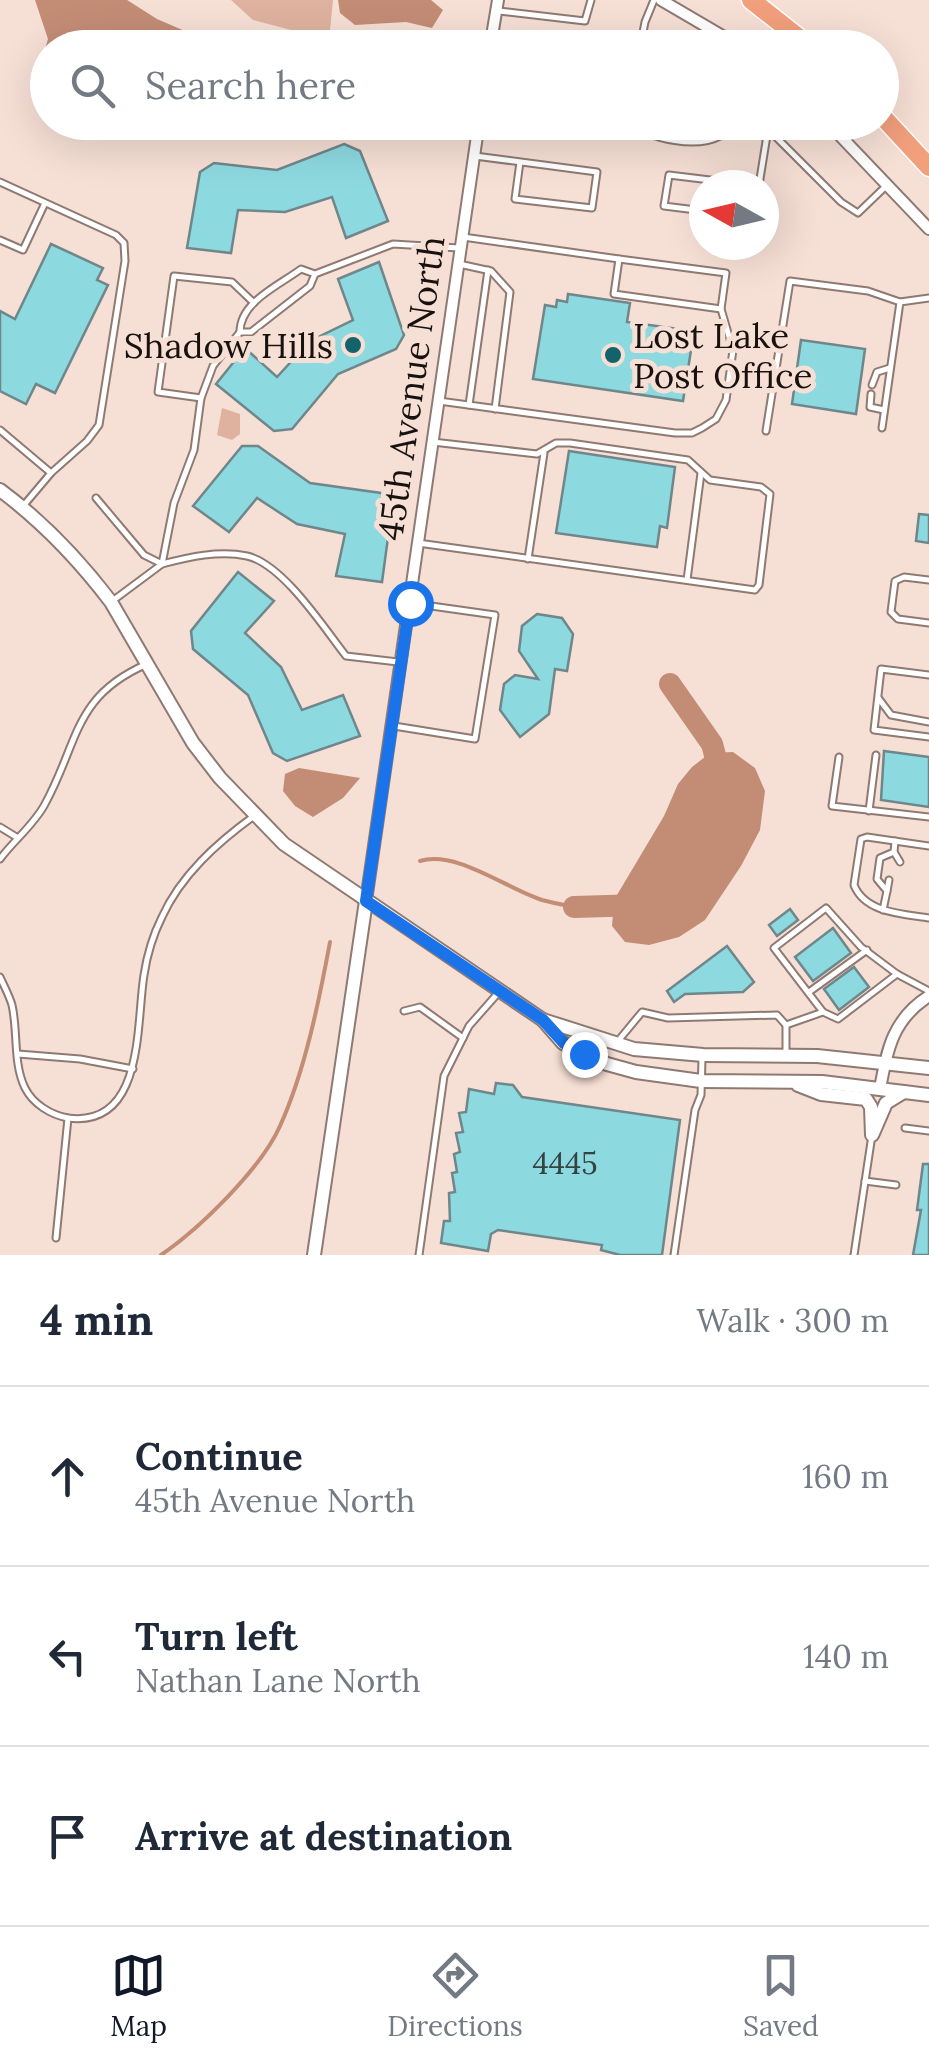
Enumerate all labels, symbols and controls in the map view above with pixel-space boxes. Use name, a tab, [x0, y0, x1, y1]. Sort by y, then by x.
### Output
search box	[30, 30, 899, 140]
icon: search	[65, 58, 120, 113]
text: Search here	[145, 61, 356, 109]
north arrow	[689, 170, 779, 260]
street label: 45th Avenue North	[367, 233, 455, 543]
place label: Lost Lake Post Office	[633, 313, 812, 398]
place label: Shadow Hills	[124, 323, 333, 368]
marker: Shadow Hills	[342, 334, 364, 356]
marker: Lost Lake Post Office	[602, 344, 624, 366]
route start	[388, 581, 434, 627]
route end	[562, 1032, 608, 1078]
house number: 4445	[532, 1144, 598, 1182]
text: 4 min	[40, 1293, 153, 1347]
text: Walk · 300 m	[697, 1300, 889, 1341]
text: Continue	[135, 1432, 303, 1480]
icon: ahead	[40, 1449, 95, 1504]
text: 160 m	[802, 1456, 889, 1497]
text: 45th Avenue North	[135, 1480, 415, 1521]
text: Turn left	[135, 1612, 298, 1660]
icon: left	[40, 1629, 95, 1684]
text: 140 m	[803, 1636, 889, 1677]
text: Nathan Lane North	[135, 1660, 421, 1701]
icon: arrive	[40, 1809, 95, 1864]
text: Arrive at destination	[135, 1812, 512, 1860]
tab: Map	[110, 1948, 167, 2044]
tab: Directions	[387, 1948, 523, 2044]
tab: Saved	[743, 1948, 819, 2044]

